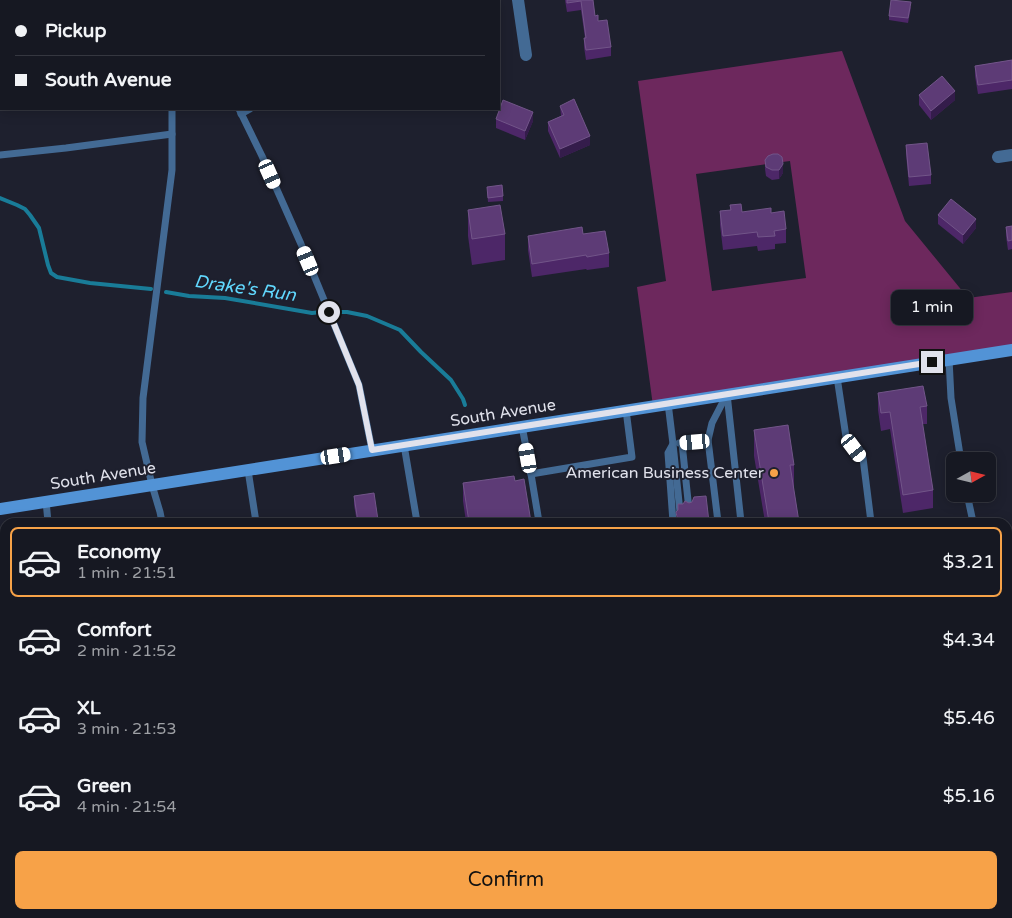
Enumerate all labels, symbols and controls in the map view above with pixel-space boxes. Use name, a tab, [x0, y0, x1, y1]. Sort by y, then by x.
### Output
text: Pickup	[45, 20, 106, 42]
text: South Avenue	[45, 69, 172, 91]
car	[257, 157, 282, 191]
car	[295, 244, 320, 278]
water label: Drake's Run	[193, 270, 298, 306]
callout: 1 min	[891, 290, 973, 324]
text: 1 min	[911, 297, 953, 317]
route start	[318, 301, 340, 323]
route end	[921, 351, 943, 373]
street label: South Avenue	[449, 395, 557, 431]
car	[838, 432, 869, 464]
car	[679, 433, 710, 451]
car	[518, 442, 537, 474]
car	[320, 446, 351, 466]
north arrow	[946, 452, 996, 502]
map controls	[946, 452, 996, 502]
street label: South Avenue	[49, 458, 157, 494]
place label: American Business Center	[566, 463, 765, 483]
marker: American Business Center	[768, 467, 780, 479]
icon: car	[17, 540, 62, 585]
text: Economy	[77, 541, 161, 563]
text: $3.21	[943, 551, 995, 573]
text: 1 min · 21:51	[77, 563, 176, 583]
icon: car	[17, 618, 62, 663]
text: Comfort	[77, 619, 151, 641]
text: $4.34	[943, 629, 995, 651]
text: 2 min · 21:52	[77, 641, 176, 661]
icon: car	[17, 696, 62, 741]
text: XL	[77, 697, 101, 719]
text: $5.46	[943, 707, 995, 729]
text: 3 min · 21:53	[77, 719, 176, 739]
icon: car	[17, 774, 62, 819]
text: Green	[77, 775, 131, 797]
text: $5.16	[943, 785, 995, 807]
text: 4 min · 21:54	[77, 797, 176, 817]
button: Confirm	[15, 851, 997, 909]

